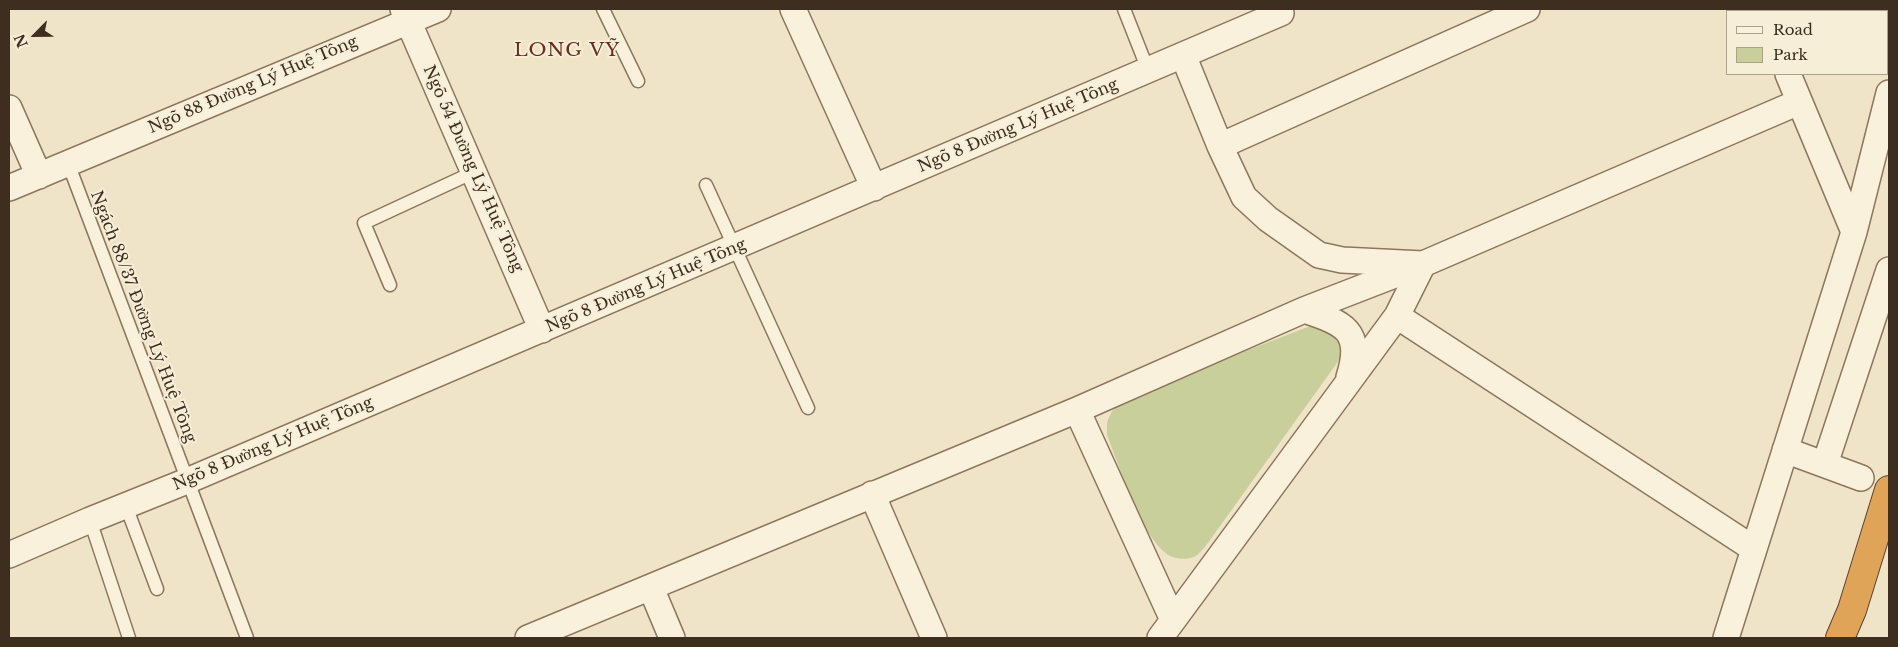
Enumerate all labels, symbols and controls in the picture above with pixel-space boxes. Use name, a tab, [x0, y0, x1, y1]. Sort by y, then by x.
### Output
north arrow	[10, 10, 60, 60]
legend	[1726, 10, 1888, 75]
text: Road	[1773, 20, 1813, 39]
text: N	[10, 31, 32, 50]
street label: Ngõ 88 Đường Lý Huệ Tông	[146, 32, 360, 138]
district label: LONG VỸ	[513, 40, 621, 62]
text: Park	[1773, 45, 1808, 64]
street label: Ngõ 54 Đường Lý Huệ Tông	[419, 63, 527, 275]
street label: Ngõ 8 Đường Lý Huệ Tông	[915, 75, 1121, 177]
street label: Ngách 88/37 Đường Lý Huệ Tông	[86, 188, 200, 446]
street label: Ngõ 8 Đường Lý Huệ Tông	[543, 235, 749, 337]
street label: Ngõ 8 Đường Lý Huệ Tông	[170, 393, 376, 495]

